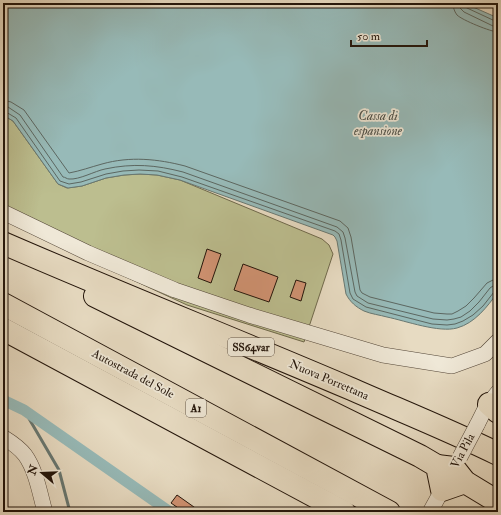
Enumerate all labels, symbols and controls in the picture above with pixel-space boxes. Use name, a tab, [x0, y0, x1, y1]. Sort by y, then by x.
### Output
scale bar	[351, 22, 427, 48]
text: 50 m	[357, 29, 381, 44]
water label: Cassa di espansione	[354, 108, 403, 139]
road number: SS64var	[228, 338, 274, 356]
street label: Autostrada del Sole	[88, 346, 177, 402]
street label: Nuova Porrettana	[287, 356, 372, 404]
road number: A1	[186, 399, 206, 417]
street label: Via Pila	[448, 430, 479, 471]
north arrow	[22, 453, 62, 493]
text: N	[25, 462, 41, 478]

